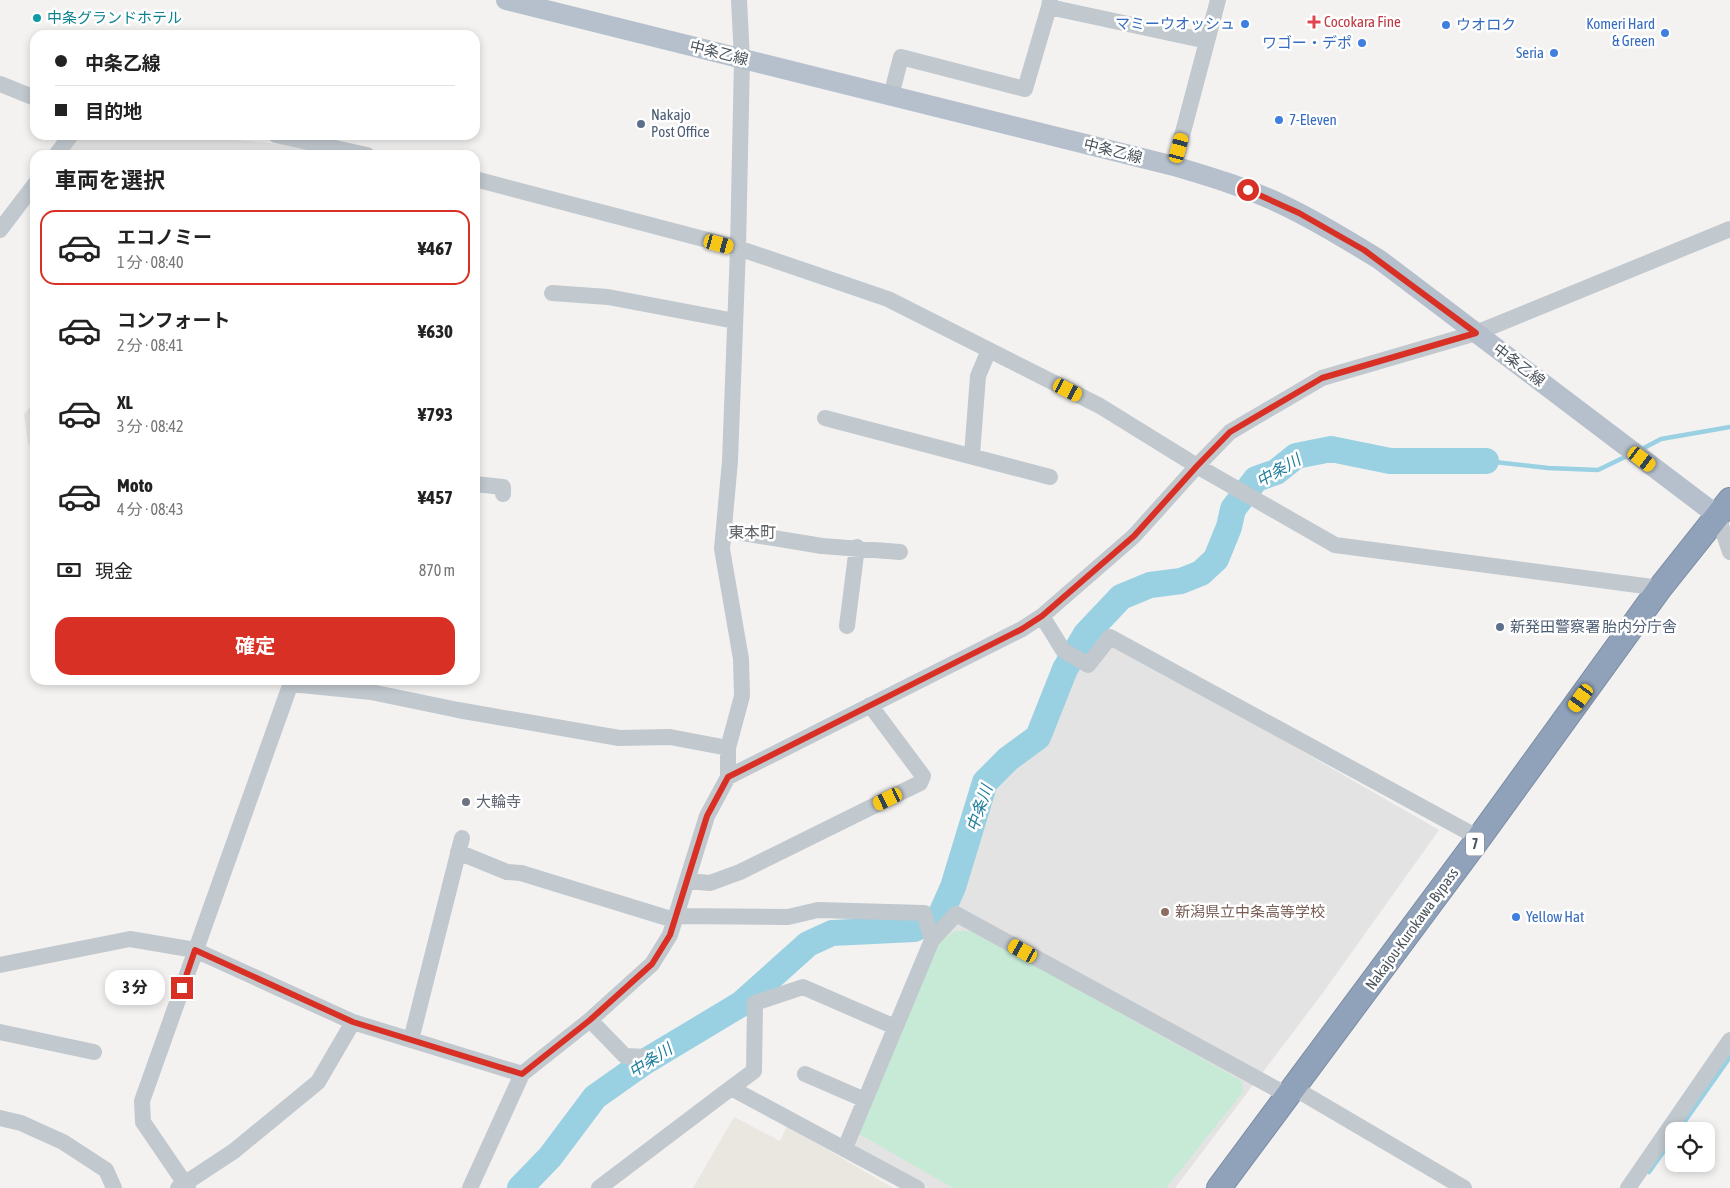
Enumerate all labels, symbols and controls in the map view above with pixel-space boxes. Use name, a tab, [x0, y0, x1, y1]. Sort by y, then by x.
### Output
place label: 中条グランドホテル	[47, 9, 182, 26]
marker: 中条グランドホテル	[31, 12, 43, 24]
place label: Cocokara Fine	[1324, 13, 1401, 30]
place label: マミーウオッシュ	[1115, 15, 1235, 32]
place label: Komeri Hard & Green	[1586, 15, 1655, 49]
marker: Cocokara Fine	[1308, 16, 1320, 28]
place label: ウオロク	[1456, 16, 1516, 33]
marker: マミーウオッシュ	[1239, 18, 1251, 30]
marker: ウオロク	[1440, 19, 1452, 31]
marker: Komeri Hard & Green	[1659, 27, 1671, 39]
place label: ワゴー・デポ	[1262, 34, 1352, 51]
street label: 中条乙線	[688, 37, 750, 68]
marker: ワゴー・デポ	[1356, 37, 1368, 49]
place label: Seria	[1516, 44, 1544, 61]
marker: Seria	[1548, 47, 1560, 59]
text: 中条乙線	[85, 52, 161, 74]
text: 目的地	[85, 100, 142, 122]
place label: Nakajo Post Office	[651, 106, 710, 140]
place label: 7-Eleven	[1289, 111, 1337, 128]
marker: 7-Eleven	[1273, 114, 1285, 126]
marker: Nakajo Post Office	[635, 118, 647, 130]
car	[1167, 132, 1190, 164]
street label: 中条乙線	[1082, 135, 1144, 166]
text: 車両を選択	[55, 167, 165, 193]
route start	[1237, 179, 1259, 201]
icon: car	[57, 225, 102, 270]
text: エコノミー	[117, 226, 212, 248]
car	[702, 233, 735, 255]
text: ¥467	[418, 237, 453, 259]
text: 1 分 · 08:40	[117, 253, 183, 271]
icon: car	[57, 308, 102, 353]
text: コンフォート	[117, 309, 230, 331]
text: ¥630	[418, 320, 453, 342]
text: 2 分 · 08:41	[117, 336, 183, 354]
street label: 中条乙線	[1490, 340, 1548, 389]
car	[1051, 377, 1084, 403]
icon: car	[57, 391, 102, 436]
text: XL	[117, 391, 133, 413]
text: ¥793	[418, 403, 453, 425]
text: 3 分 · 08:42	[117, 417, 183, 435]
car	[1625, 444, 1658, 474]
water label: 中条川	[1253, 449, 1305, 490]
icon: car	[57, 474, 102, 519]
text: Moto	[117, 474, 153, 496]
text: ¥457	[418, 486, 453, 508]
text: 4 分 · 08:43	[117, 500, 183, 518]
district label: 東本町	[728, 523, 776, 541]
icon: cash	[55, 556, 83, 584]
text: 現金	[95, 560, 133, 582]
text: 870 m	[419, 561, 455, 579]
button: 確定	[55, 617, 455, 675]
place label: 新発田警察署 胎内分庁舎	[1510, 618, 1677, 635]
marker: 新発田警察署 胎内分庁舎	[1494, 621, 1506, 633]
car	[1566, 681, 1595, 715]
water label: 中条川	[963, 780, 996, 834]
car	[871, 786, 904, 812]
place label: 大輪寺	[476, 793, 521, 810]
marker: 大輪寺	[460, 796, 472, 808]
road number: 7	[1466, 832, 1484, 856]
street label: Nakajou-Kurokawa Bypass	[1362, 865, 1461, 993]
place label: 新潟県立中条高等学校	[1175, 903, 1325, 920]
marker: 新潟県立中条高等学校	[1159, 906, 1171, 918]
place label: Yellow Hat	[1526, 908, 1584, 925]
marker: Yellow Hat	[1510, 911, 1522, 923]
car	[1006, 937, 1039, 965]
callout: 3 分	[104, 970, 164, 1006]
route end	[171, 977, 193, 999]
text: 3 分	[122, 978, 148, 996]
water label: 中条川	[625, 1038, 677, 1081]
map controls	[1665, 1122, 1715, 1172]
button: locate	[1665, 1122, 1715, 1172]

